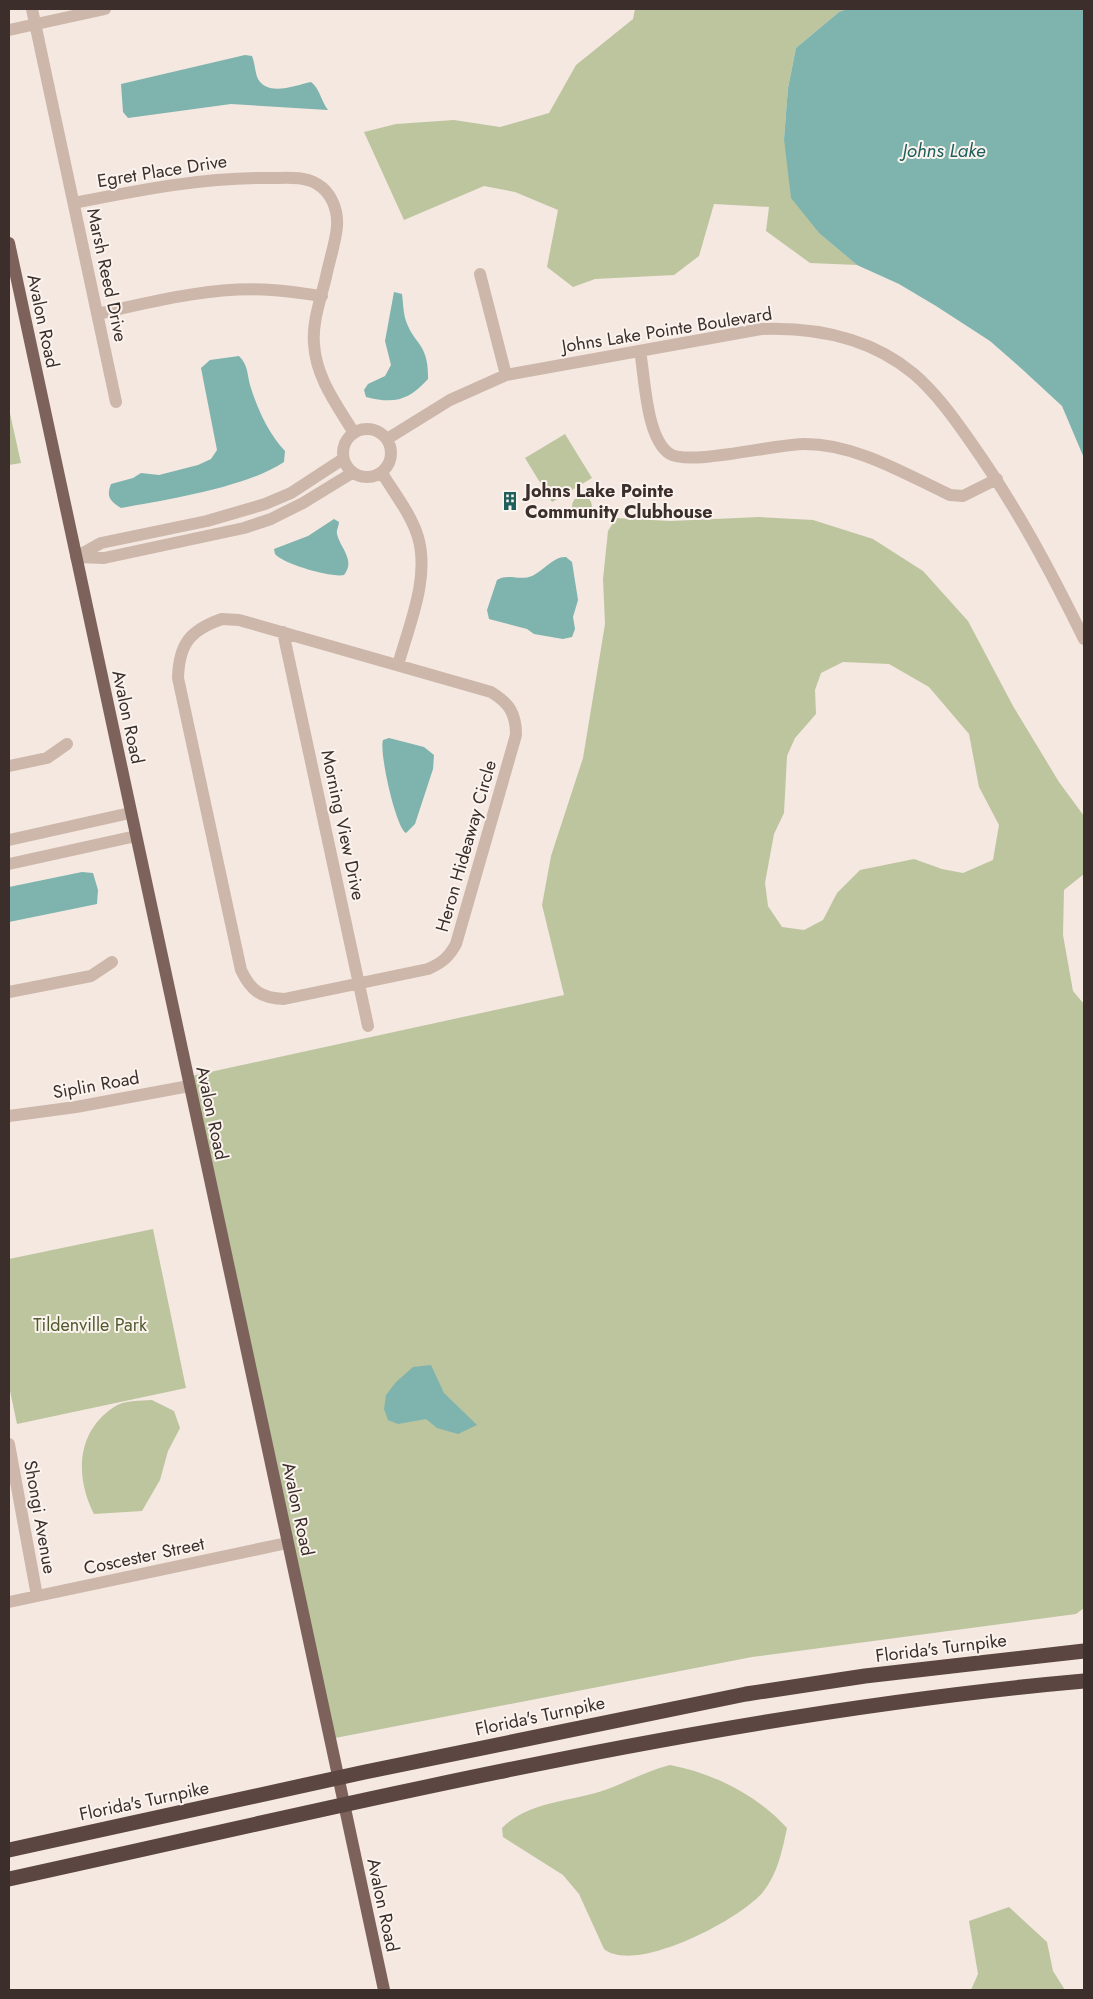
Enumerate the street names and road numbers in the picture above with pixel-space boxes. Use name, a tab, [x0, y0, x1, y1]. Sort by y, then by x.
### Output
street label: Egret Place Drive	[95, 148, 229, 194]
street label: Marsh Reed Drive	[80, 206, 134, 344]
street label: Avalon Road	[20, 272, 66, 370]
street label: Johns Lake Pointe Boulevard	[558, 301, 774, 360]
street label: Avalon Road	[105, 668, 151, 766]
street label: Morning View Drive	[314, 747, 372, 903]
street label: Heron Hideaway Circle	[429, 757, 503, 935]
street label: Avalon Road	[189, 1064, 235, 1162]
street label: Siplin Road	[51, 1065, 141, 1105]
street label: Shongi Avenue	[17, 1458, 63, 1576]
street label: Avalon Road	[275, 1460, 321, 1558]
street label: Coscester Street	[81, 1530, 207, 1581]
street label: Florida's Turnpike	[874, 1627, 1008, 1669]
street label: Florida's Turnpike	[473, 1690, 607, 1742]
street label: Florida's Turnpike	[77, 1775, 211, 1827]
street label: Avalon Road	[360, 1856, 406, 1954]

